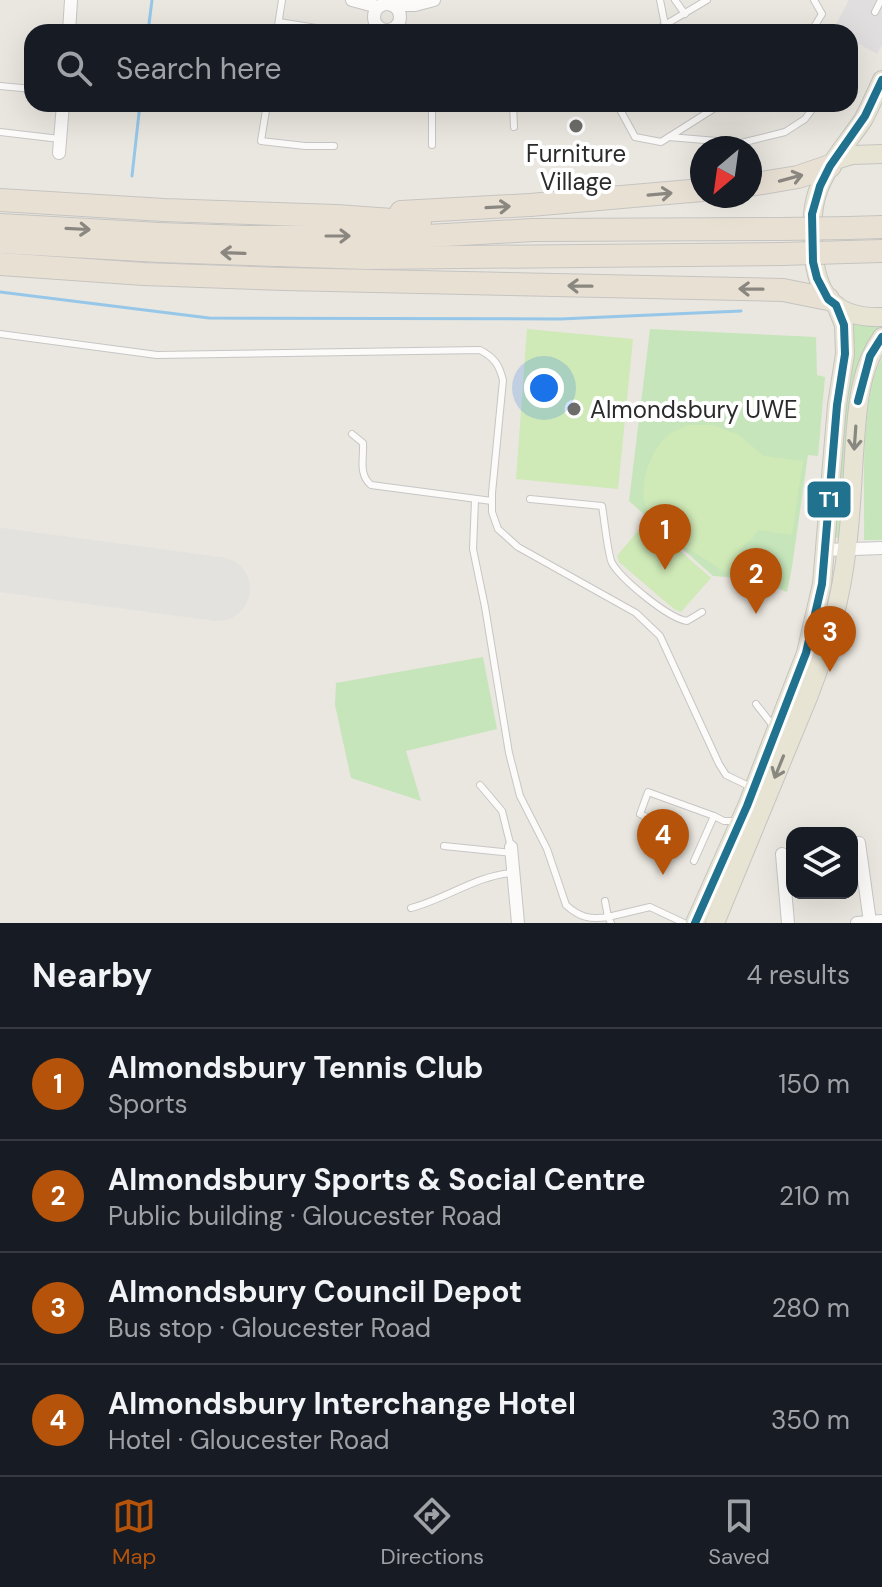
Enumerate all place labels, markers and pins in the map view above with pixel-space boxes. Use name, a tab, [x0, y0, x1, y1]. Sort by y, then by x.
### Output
marker: Furniture Village	[567, 117, 585, 135]
place label: Furniture Village	[526, 138, 626, 197]
place label: Almondsbury UWE	[590, 394, 798, 425]
marker: Almondsbury UWE	[565, 400, 583, 418]
pin: 1	[639, 504, 691, 570]
pin: 2	[730, 548, 782, 614]
pin: 3	[804, 606, 856, 672]
pin: 4	[637, 809, 689, 875]

